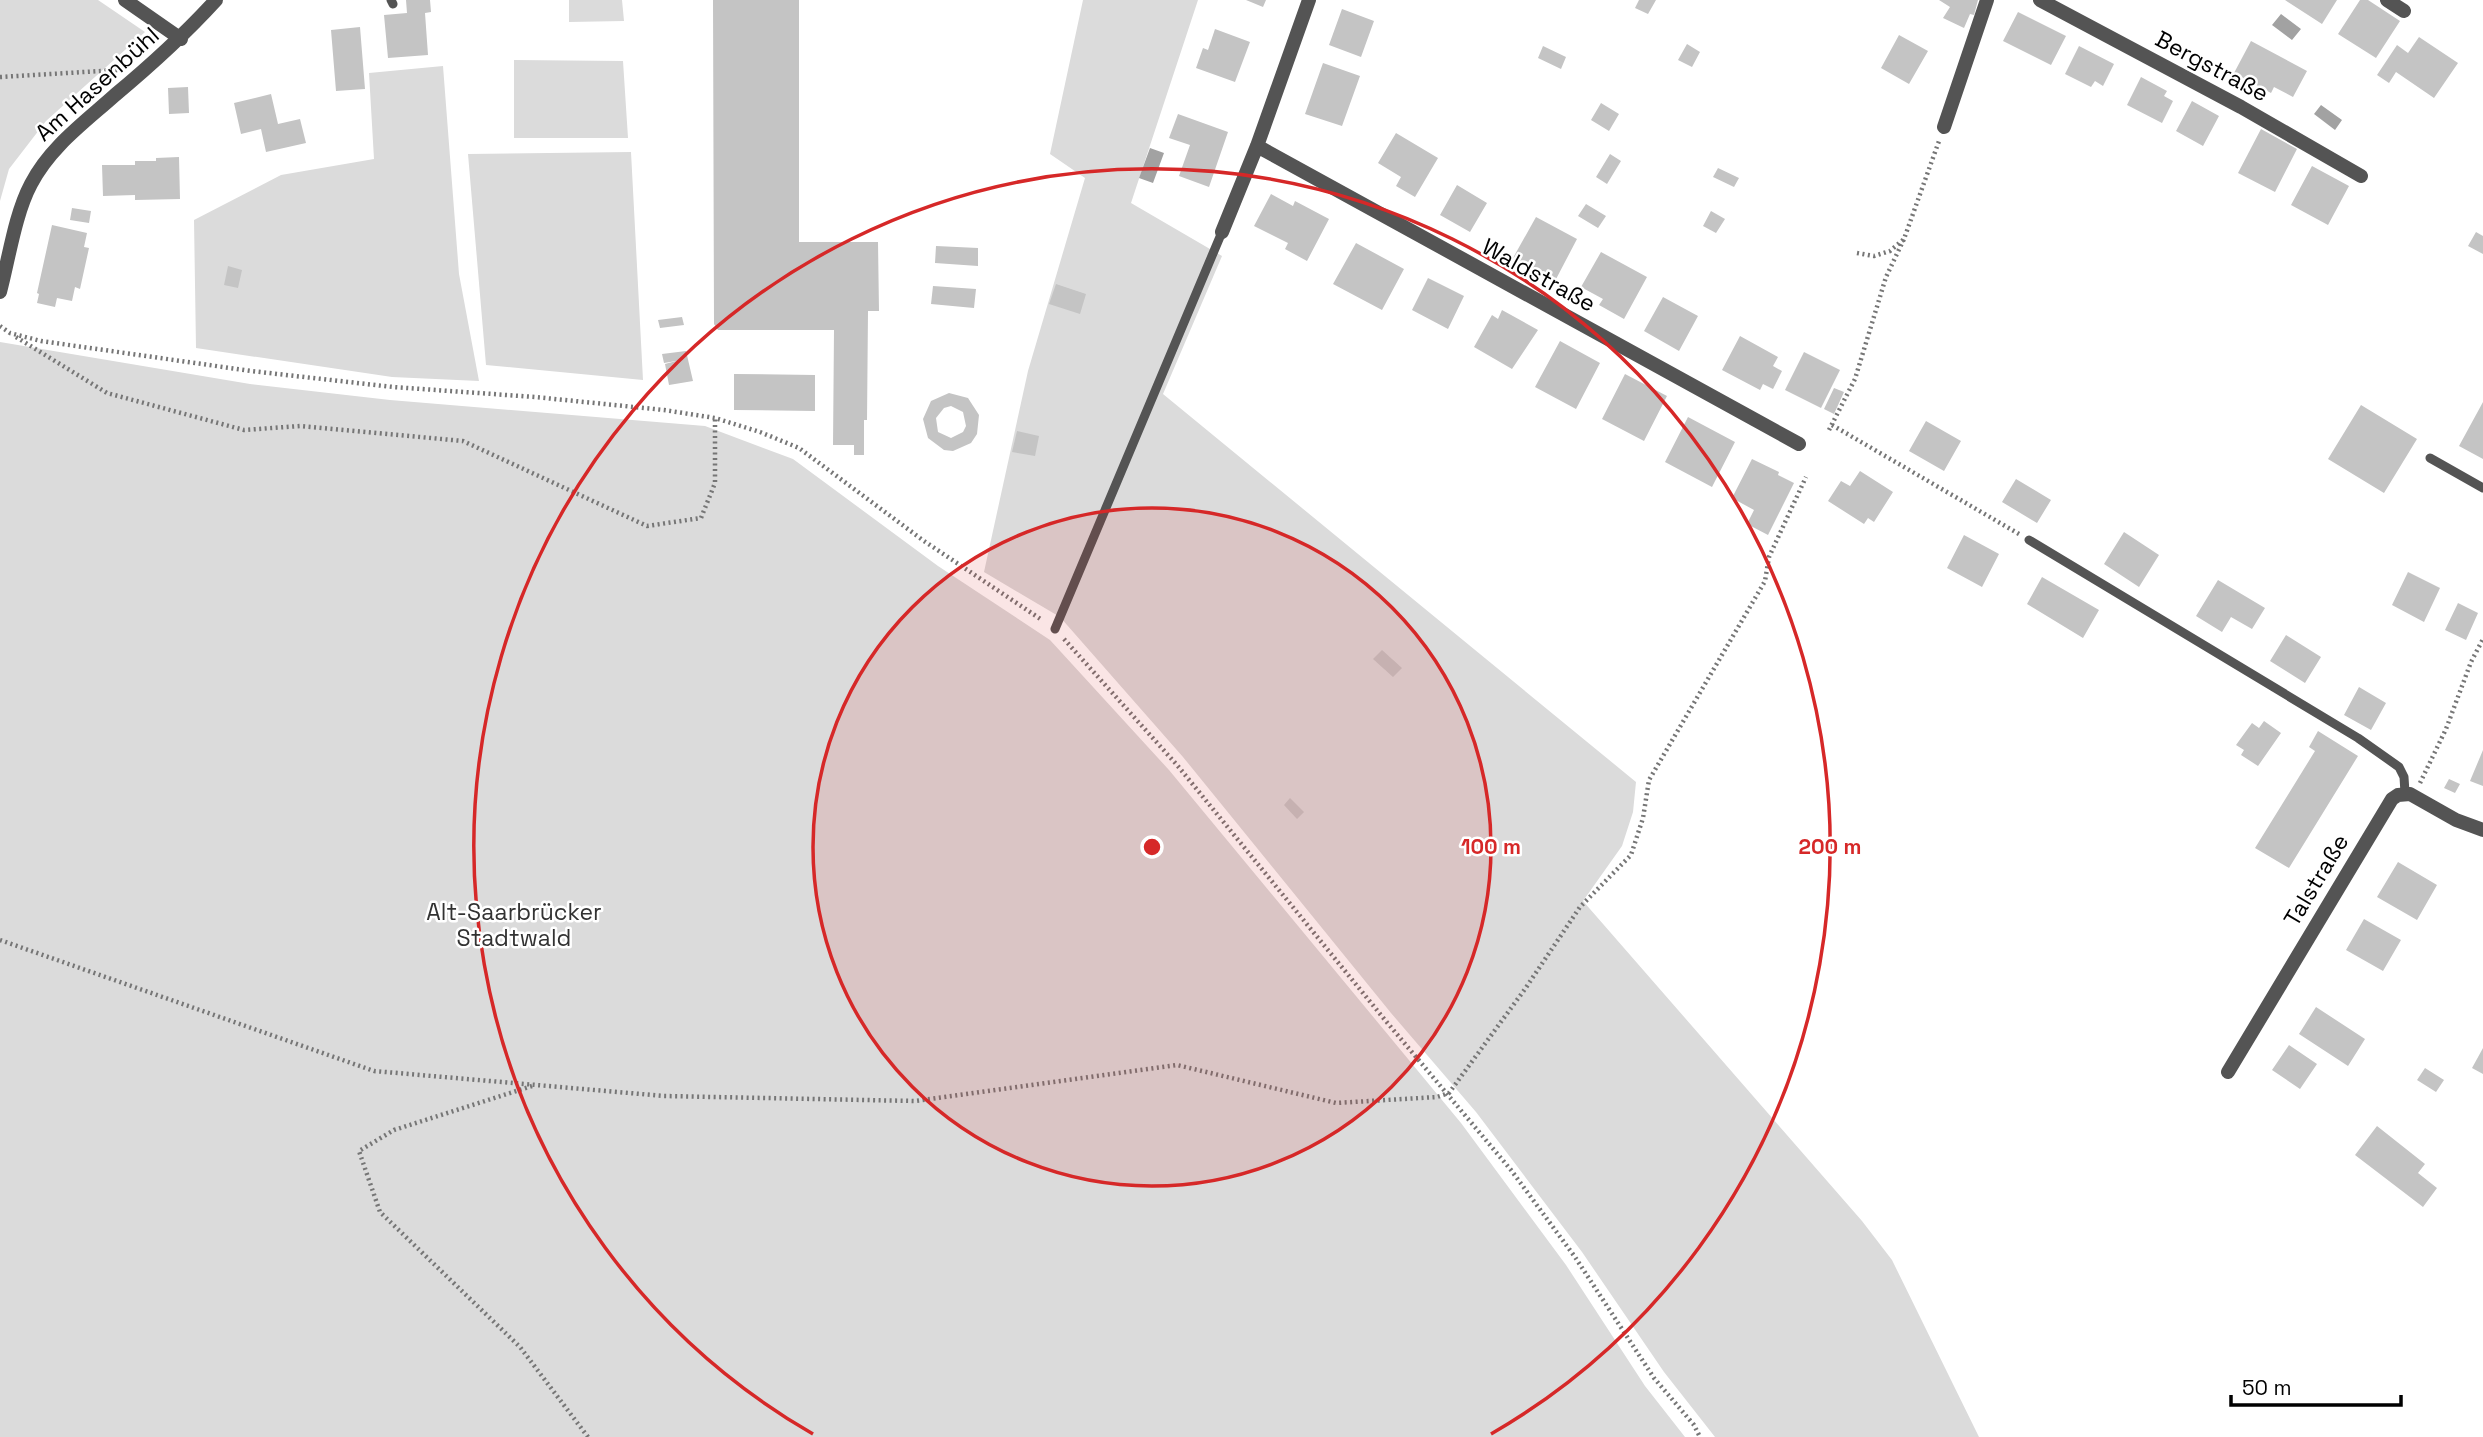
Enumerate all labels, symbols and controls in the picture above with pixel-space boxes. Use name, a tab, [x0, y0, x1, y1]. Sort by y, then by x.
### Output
street label: Am Hasenbühl	[29, 20, 165, 148]
street label: Bergstraße	[2150, 24, 2274, 108]
street label: Waldstraße	[1477, 231, 1601, 319]
street label: Talstraße	[2277, 828, 2355, 932]
text: 100 m	[1461, 833, 1521, 860]
text: 200 m	[1799, 833, 1861, 860]
centre of rings	[1140, 835, 1164, 859]
park label: Alt-Saarbrücker Stadtwald	[426, 897, 602, 953]
scale bar	[2231, 1364, 2401, 1408]
text: 50 m	[2242, 1374, 2292, 1401]

